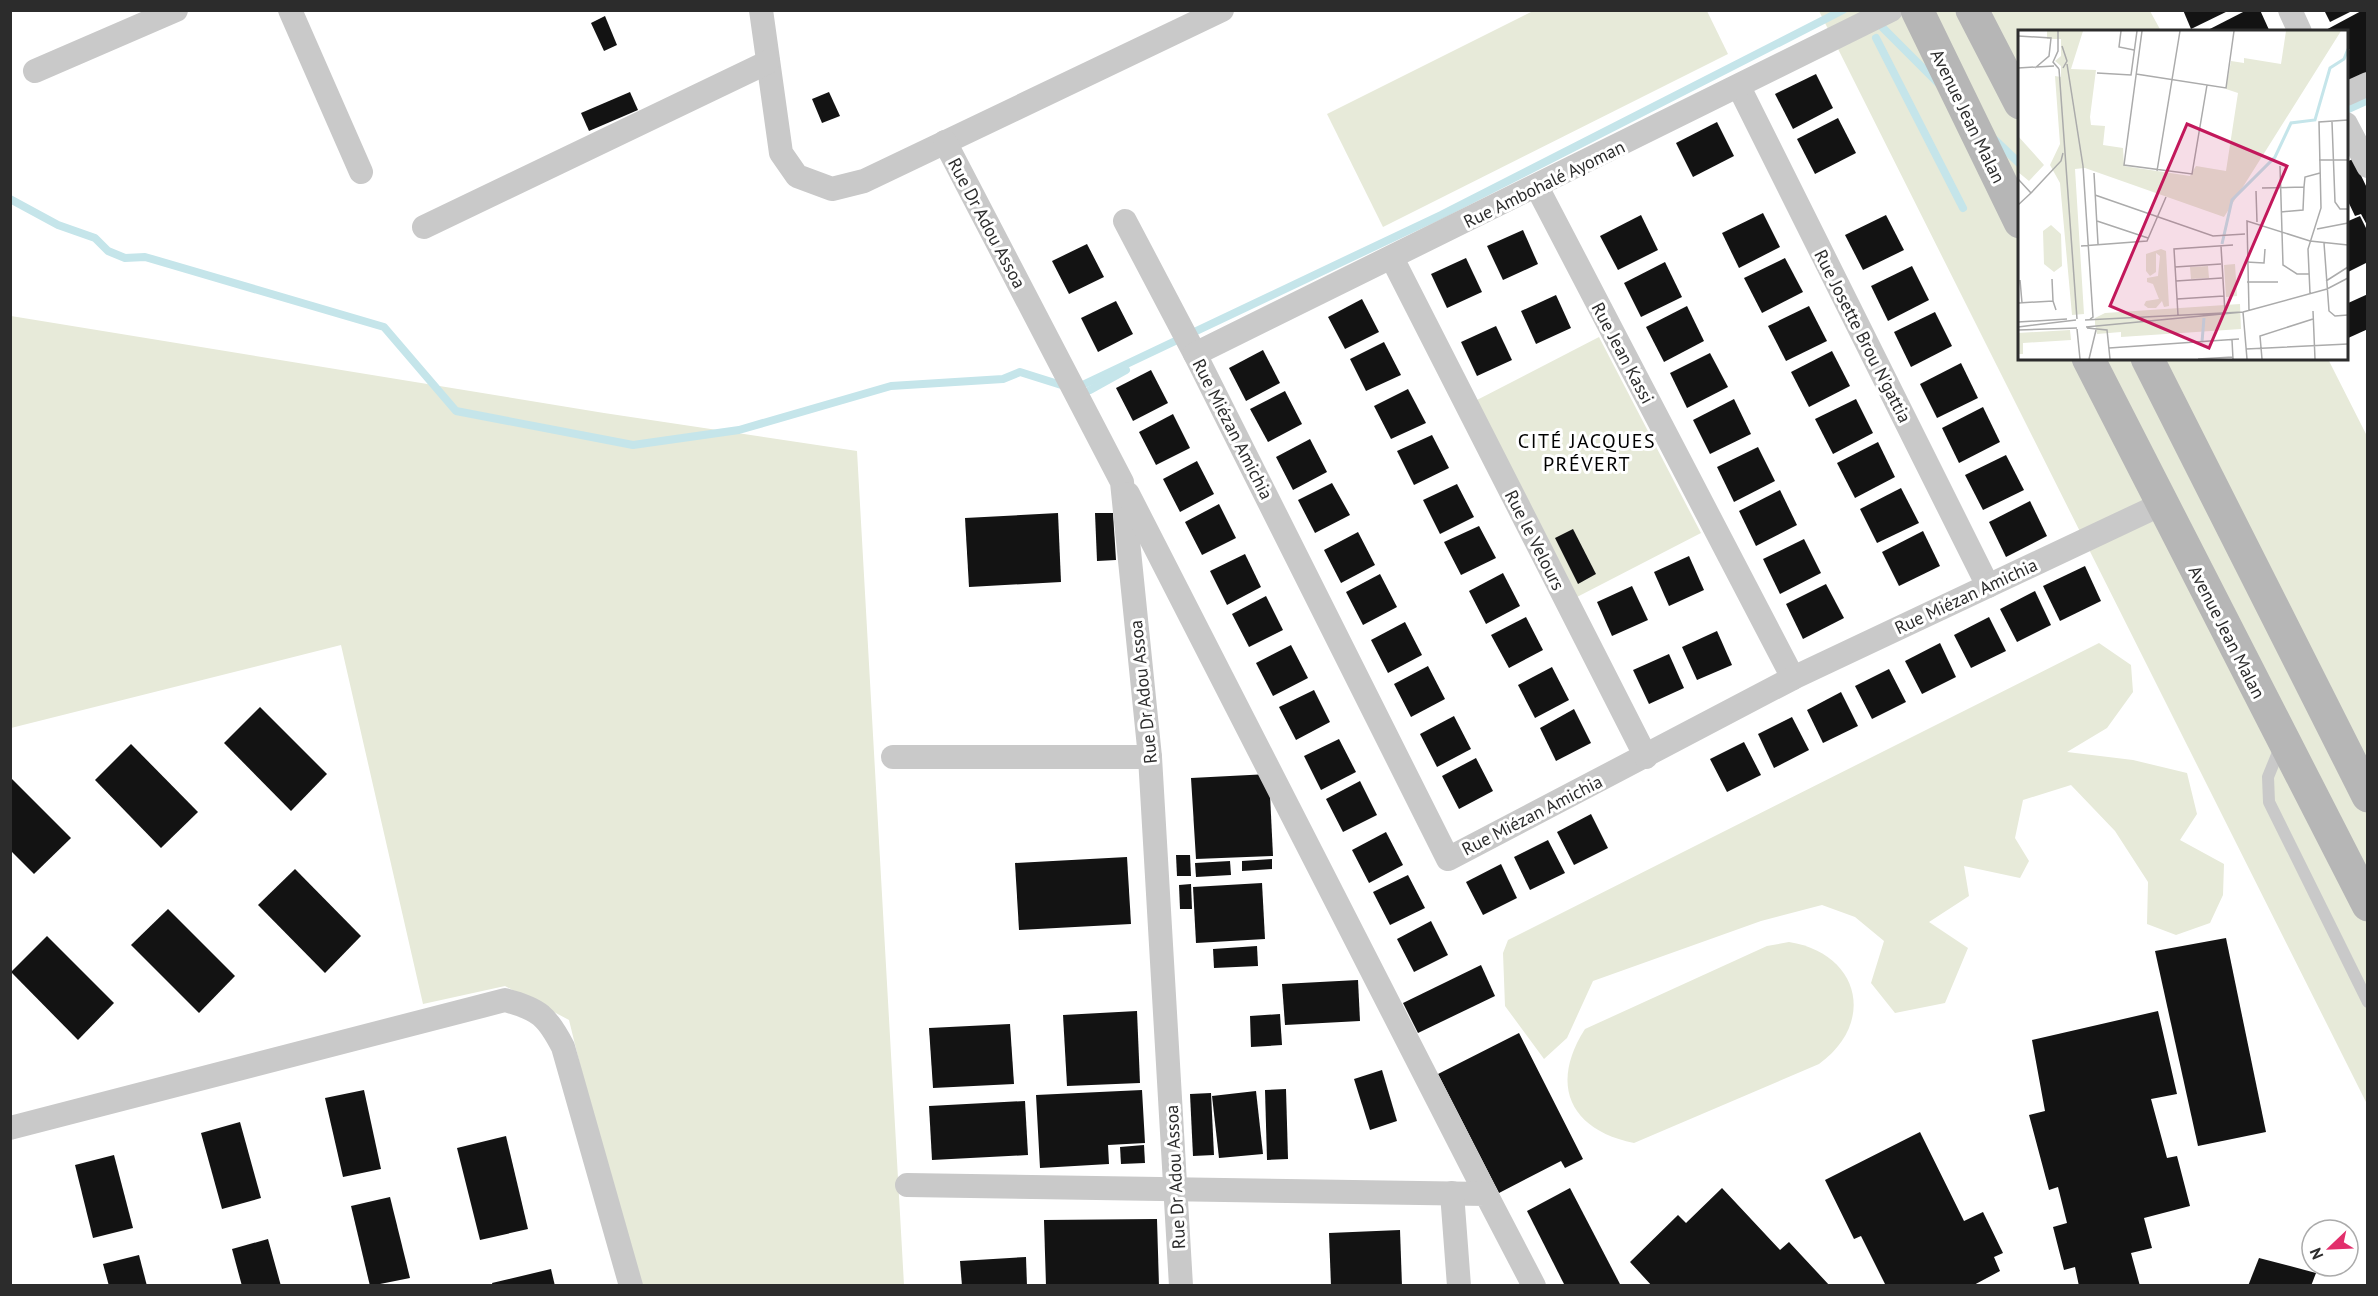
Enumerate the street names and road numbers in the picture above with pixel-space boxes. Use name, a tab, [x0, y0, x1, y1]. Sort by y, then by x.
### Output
street label: Avenue Jean Malan	[1926, 45, 2010, 187]
street label: Rue Ambohalé Ayoman	[1460, 135, 1628, 233]
street label: Rue Dr Adou Assoa	[943, 154, 1031, 292]
street label: Rue Josette Brou N'gattia	[1809, 246, 1917, 426]
street label: Rue Jean Kassi	[1587, 298, 1659, 408]
street label: Rue Miézan Amichia	[1188, 355, 1278, 503]
street label: Rue le Velours	[1500, 486, 1570, 594]
street label: Rue Miézan Amichia	[1891, 553, 2041, 639]
street label: Avenue Jean Malan	[2184, 562, 2270, 702]
street label: Rue Dr Adou Assoa	[1124, 619, 1162, 765]
street label: Rue Miézan Amichia	[1458, 770, 1606, 860]
street label: Rue Dr Adou Assoa	[1160, 1104, 1190, 1250]

